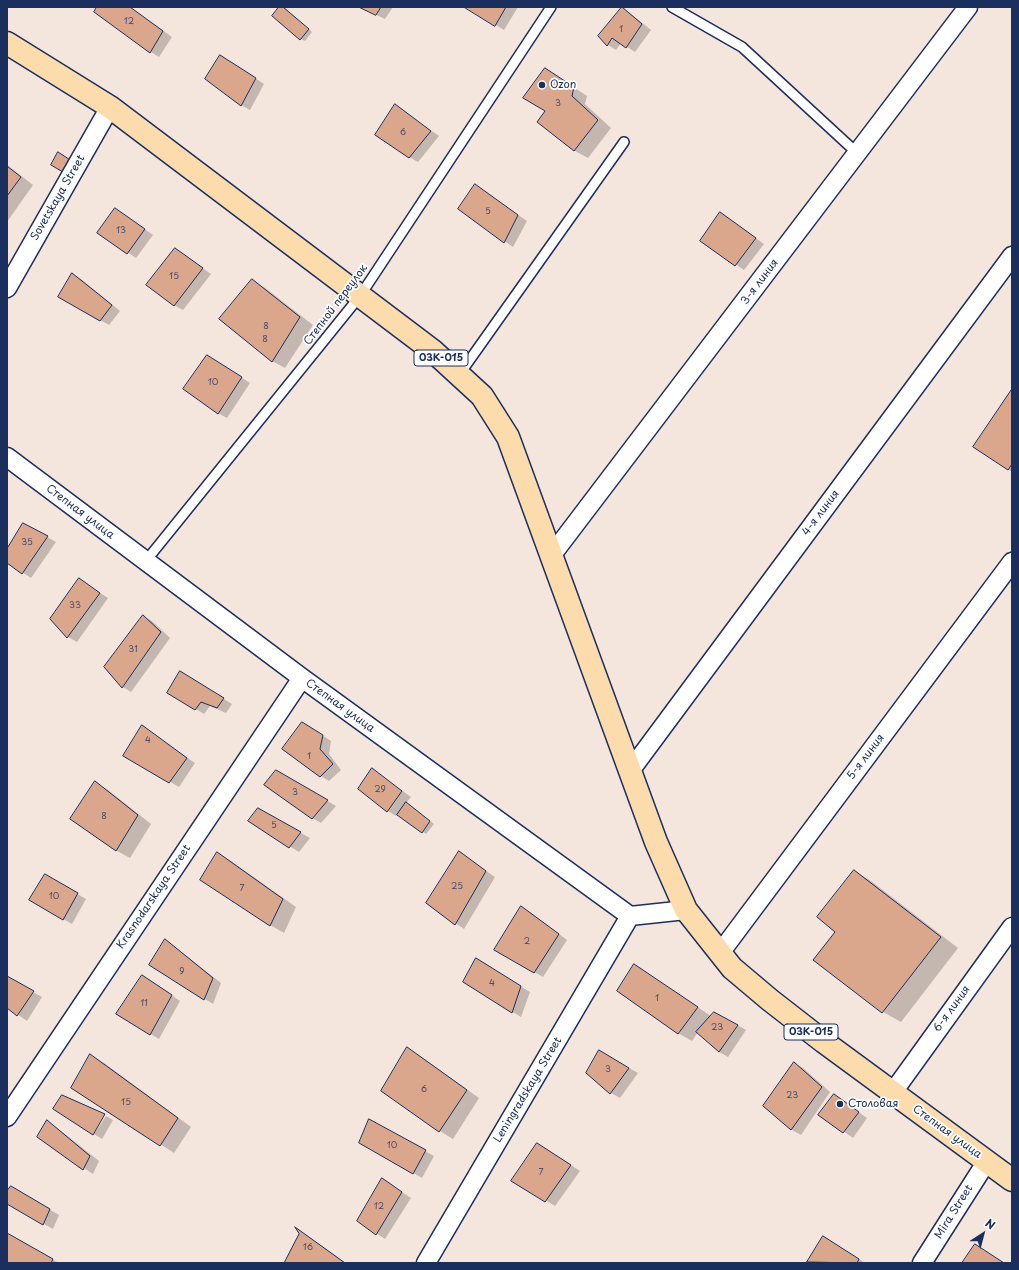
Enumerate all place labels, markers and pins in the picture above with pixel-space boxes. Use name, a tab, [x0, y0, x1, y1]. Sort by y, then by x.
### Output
place label: Ozon	[550, 78, 576, 92]
marker: Ozon	[537, 80, 547, 90]
place label: Столовая	[848, 1097, 898, 1111]
marker: Столовая	[835, 1099, 845, 1109]

